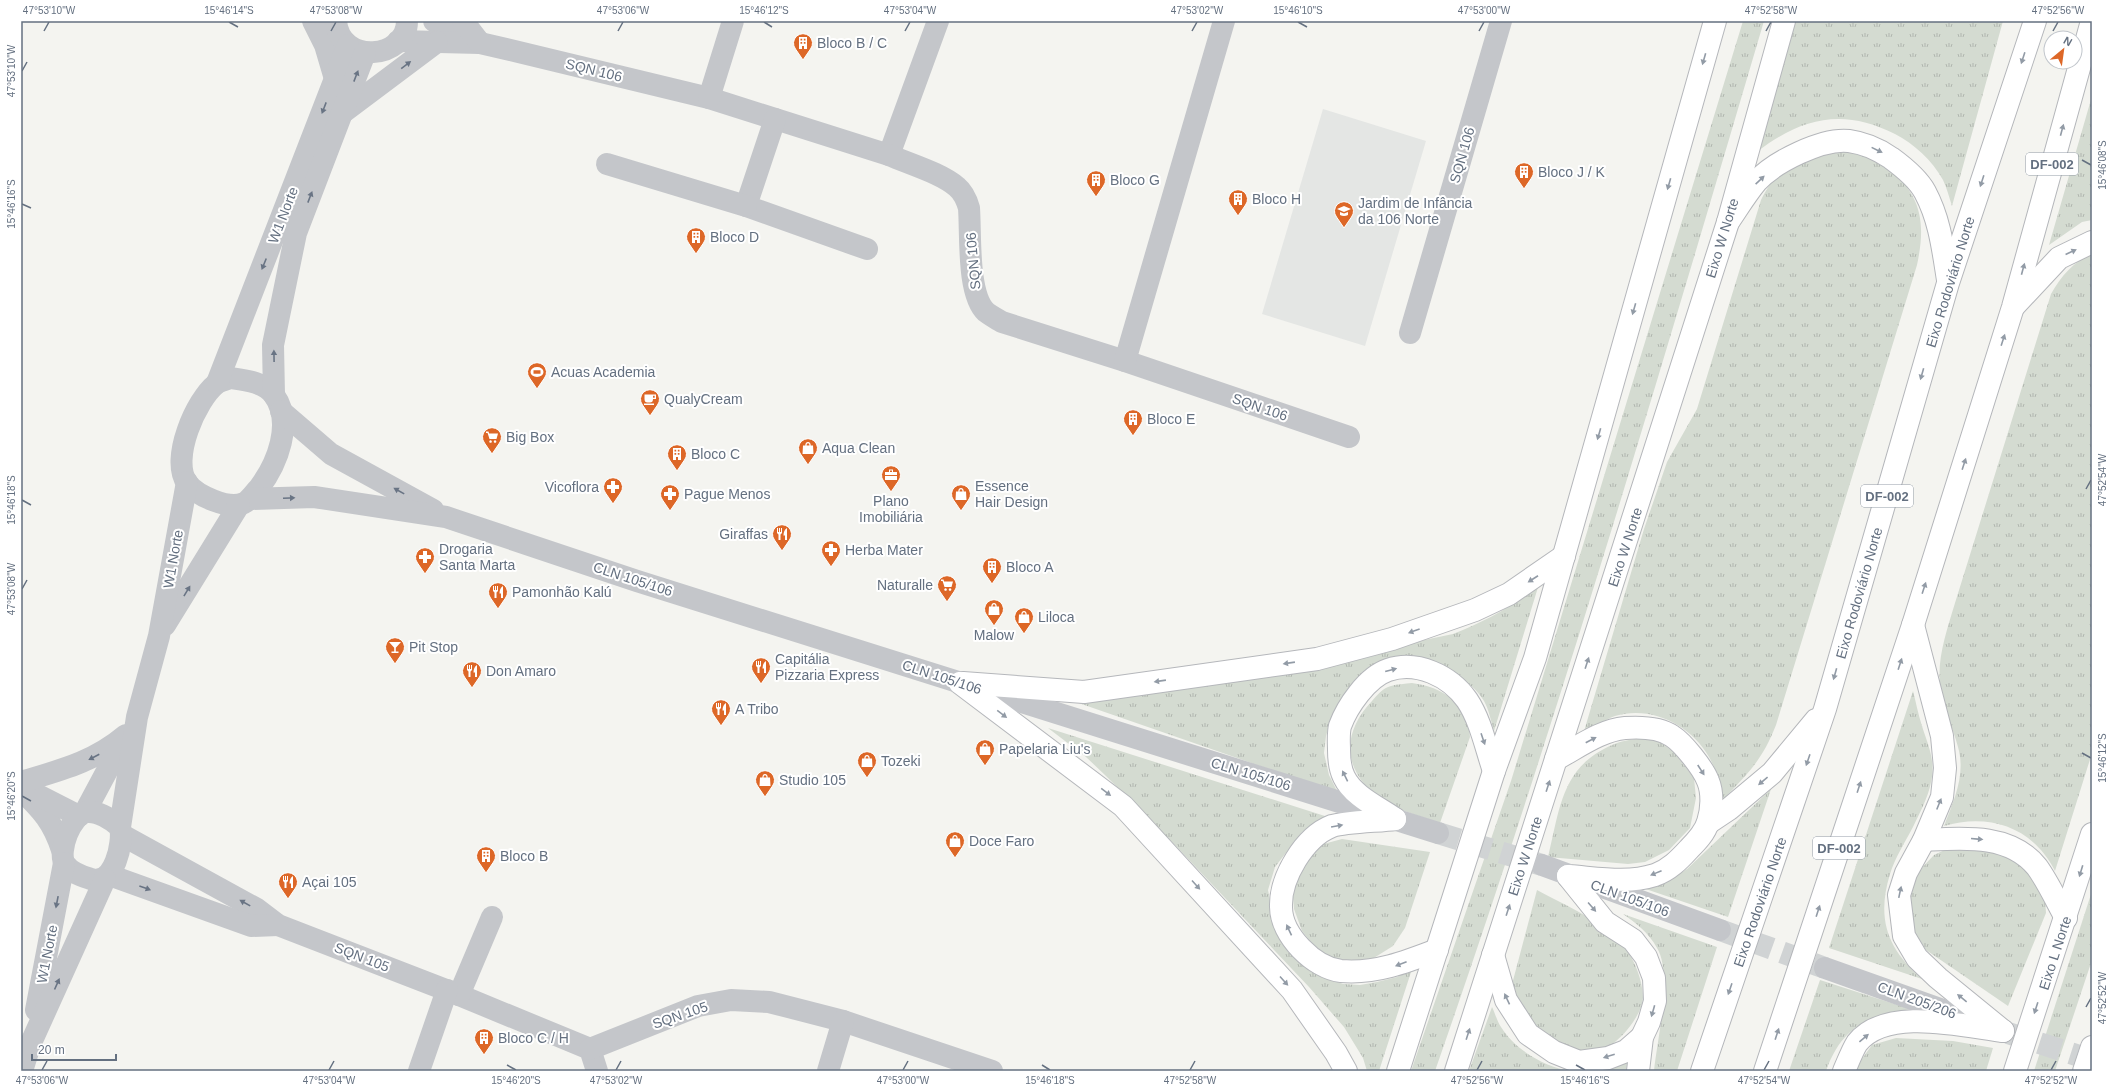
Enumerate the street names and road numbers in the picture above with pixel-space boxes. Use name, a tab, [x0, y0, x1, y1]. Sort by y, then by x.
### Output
street label: SQN 106	[564, 55, 624, 85]
street label: SQN 106	[1446, 125, 1478, 185]
road number: DF-002	[2026, 153, 2078, 175]
street label: W1 Norte	[265, 184, 301, 245]
street label: Eixo W Norte	[1702, 196, 1742, 280]
street label: Eixo Rodoviário Norte	[1922, 214, 1978, 349]
street label: SQN 106	[963, 231, 983, 290]
street label: SQN 106	[1230, 390, 1290, 424]
road number: DF-002	[1861, 485, 1913, 507]
street label: Eixo W Norte	[1605, 505, 1645, 589]
street label: Eixo Rodoviário Norte	[1833, 525, 1886, 661]
street label: W1 Norte	[160, 528, 186, 590]
street label: CLN 105/106	[591, 559, 675, 599]
street label: CLN 105/106	[900, 657, 984, 697]
street label: CLN 105/106	[1209, 754, 1293, 794]
street label: Eixo W Norte	[1505, 814, 1545, 898]
street label: Eixo Rodoviário Norte	[1730, 835, 1790, 969]
road number: DF-002	[1813, 837, 1865, 859]
street label: CLN 105/106	[1588, 876, 1672, 920]
street label: Eixo L Norte	[2036, 914, 2074, 992]
street label: W1 Norte	[34, 923, 61, 985]
street label: SQN 105	[332, 939, 392, 975]
street label: CLN 205/206	[1875, 978, 1959, 1022]
street label: SQN 105	[650, 998, 710, 1032]

